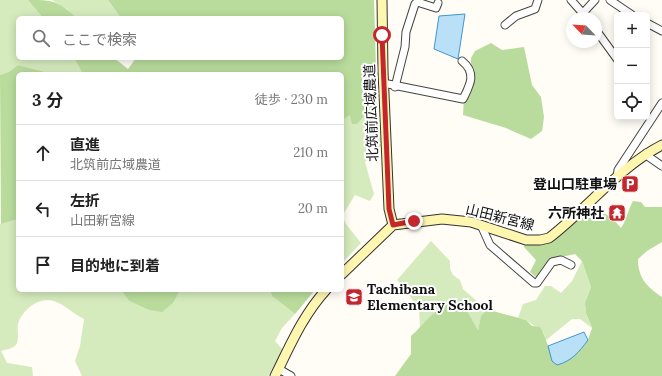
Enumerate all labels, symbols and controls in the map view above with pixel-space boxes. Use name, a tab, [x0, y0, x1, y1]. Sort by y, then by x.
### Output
north arrow	[566, 12, 602, 48]
map controls	[614, 12, 650, 120]
button: +	[614, 12, 650, 48]
search box	[16, 16, 344, 60]
route start	[373, 26, 391, 44]
icon: search	[30, 27, 52, 49]
text: ここで検索	[62, 30, 137, 49]
button: −	[614, 48, 650, 84]
street label: 北筑前広域農道	[360, 64, 382, 162]
button: locate	[614, 84, 650, 120]
text: 3 分	[32, 89, 63, 111]
text: 徒歩 · 230 m	[255, 91, 328, 108]
text: 直進	[70, 135, 100, 154]
icon: ahead	[32, 142, 54, 164]
text: 210 m	[293, 144, 328, 161]
text: 北筑前広域農道	[70, 156, 161, 173]
parking icon: 登山口駐車場	[620, 174, 640, 194]
place label: 登山口駐車場	[533, 175, 617, 193]
text: 左折	[70, 191, 100, 210]
icon: left	[32, 198, 54, 220]
text: 20 m	[298, 200, 328, 217]
street label: 山田新宮線	[464, 200, 536, 234]
temple icon: 六所神社	[607, 203, 627, 223]
place label: 六所神社	[548, 204, 604, 222]
text: 山田新宮線	[70, 212, 135, 229]
route end	[405, 212, 423, 230]
icon: arrive	[32, 254, 54, 276]
text: 目的地に到着	[70, 256, 160, 275]
place label: Tachibana Elementary School	[367, 280, 493, 314]
school or university icon: Tachibana Elementary School	[344, 287, 364, 307]

